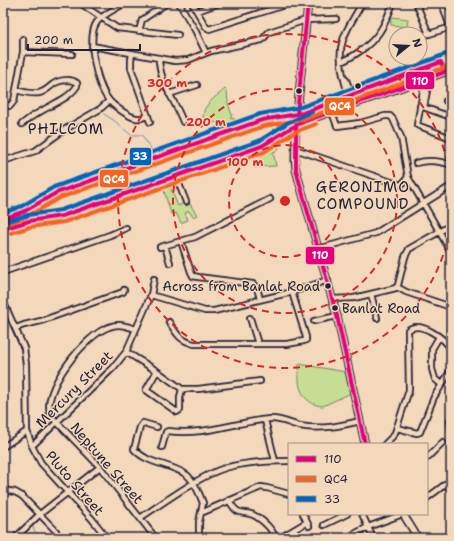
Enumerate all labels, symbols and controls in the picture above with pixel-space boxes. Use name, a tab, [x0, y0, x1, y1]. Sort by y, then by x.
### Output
scale bar	[28, 26, 140, 52]
north arrow	[388, 26, 428, 66]
text: 200 m	[34, 32, 73, 48]
text: N	[409, 37, 426, 50]
line badge: 110	[405, 71, 435, 90]
text: 110	[411, 74, 429, 89]
text: 300 m	[147, 75, 187, 91]
unlabelled marker	[353, 81, 363, 91]
unlabelled marker	[294, 86, 304, 96]
line badge: QC4	[324, 97, 355, 116]
text: QC4	[329, 99, 352, 114]
text: 200 m	[186, 114, 226, 130]
district label: PHILCOM	[28, 119, 104, 139]
line badge: 33	[129, 147, 152, 166]
text: 33	[132, 149, 148, 164]
text: 100 m	[227, 154, 264, 170]
line badge: QC4	[99, 169, 129, 188]
text: QC4	[103, 172, 126, 187]
district label: GERONIMO COMPOUND	[316, 177, 410, 214]
centre of rings	[278, 194, 292, 208]
line badge: 110	[305, 246, 335, 265]
text: 110	[311, 248, 329, 263]
place label: Across from Banlat Road	[162, 278, 320, 295]
marker: Across from Banlat Road	[323, 281, 333, 291]
place label: Banlat Road	[342, 300, 420, 317]
marker: Banlat Road	[330, 303, 340, 313]
street label: Mercury Street	[32, 347, 116, 431]
street label: Neptune Street	[67, 418, 147, 508]
legend	[288, 443, 428, 515]
street label: Pluto Street	[42, 447, 108, 519]
text: 110	[324, 451, 342, 467]
text: QC4	[324, 471, 348, 487]
text: 33	[324, 491, 340, 507]

